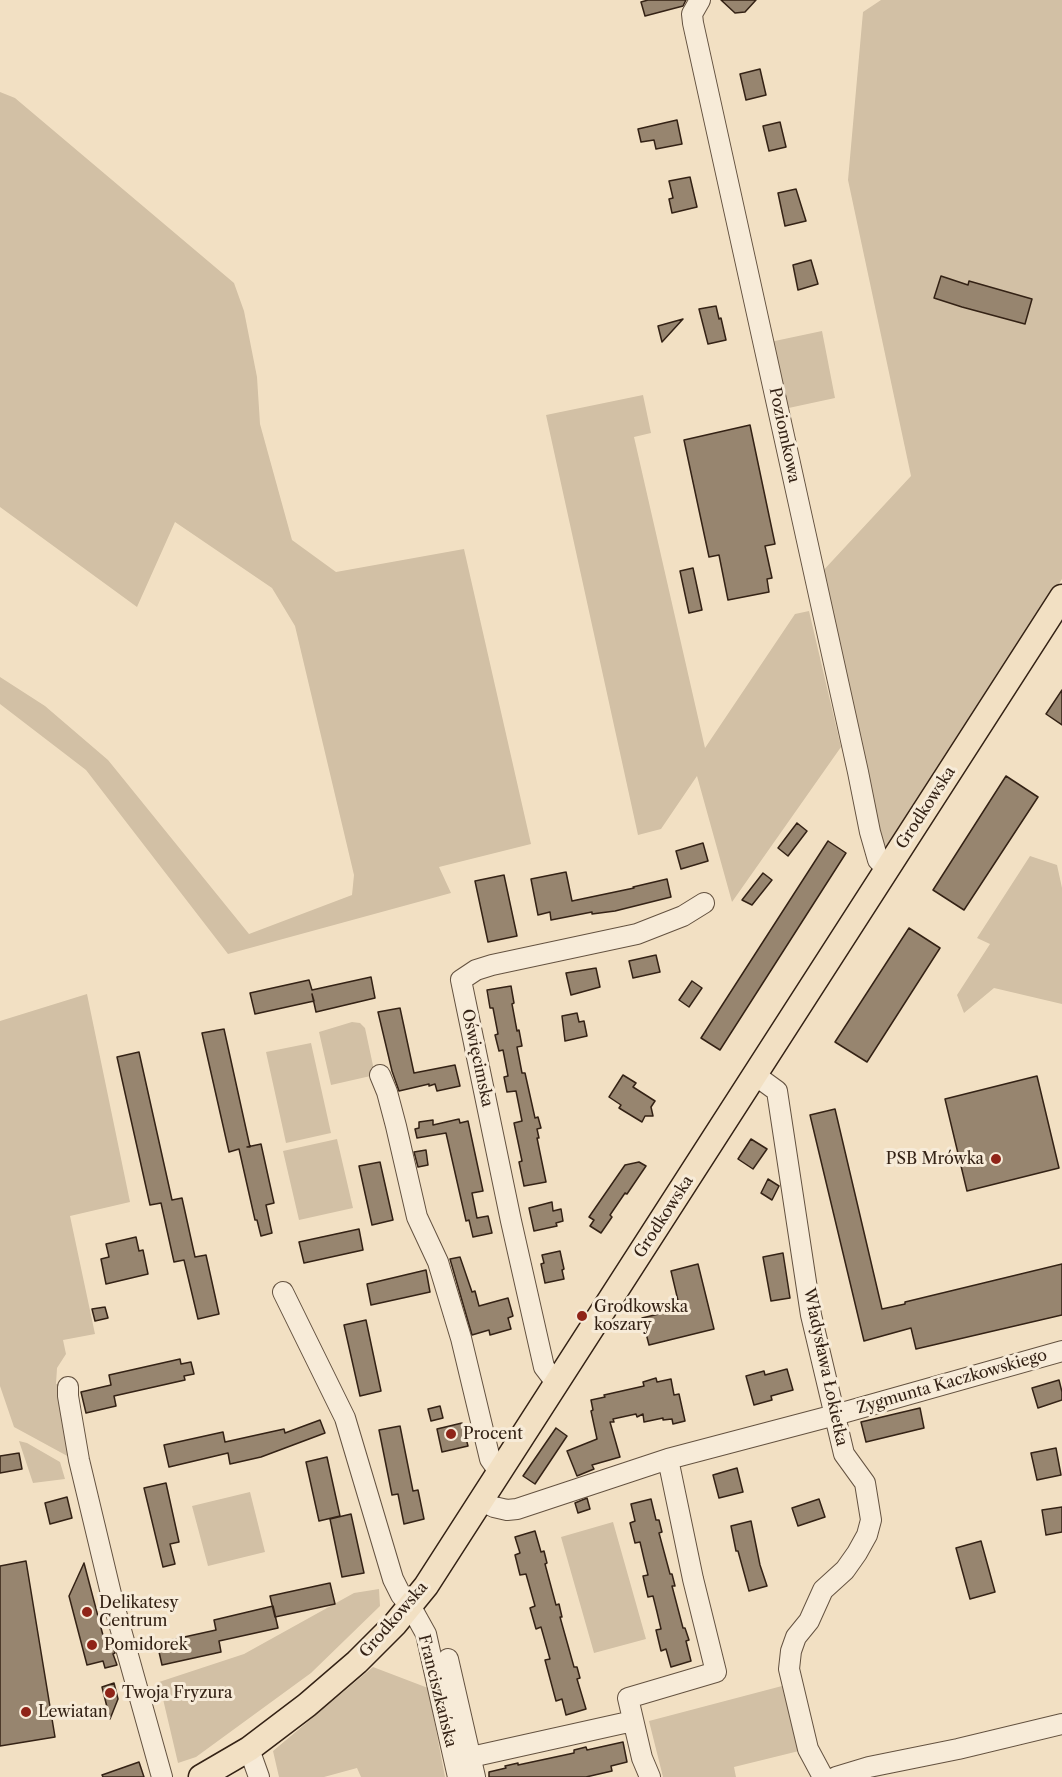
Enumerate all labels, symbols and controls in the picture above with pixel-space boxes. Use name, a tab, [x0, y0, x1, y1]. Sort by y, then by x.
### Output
street label: Poziomkowa	[765, 386, 803, 484]
street label: Grodkowska	[892, 763, 960, 853]
street label: Oświęcimska	[457, 1007, 497, 1109]
place label: PSB Mrówka	[886, 1149, 984, 1169]
marker: PSB Mrówka	[989, 1152, 1003, 1166]
street label: Grodkowska	[630, 1172, 698, 1262]
street label: Władysława Łokietka	[799, 1286, 851, 1448]
place label: Grodkowska koszary	[594, 1297, 688, 1335]
marker: Grodkowska koszary	[575, 1309, 589, 1323]
street label: Zygmunta Kaczkowskiego	[855, 1346, 1049, 1418]
place label: Procent	[463, 1424, 523, 1444]
marker: Procent	[444, 1427, 458, 1441]
street label: Grodkowska	[356, 1578, 432, 1662]
place label: Delikatesy Centrum	[99, 1593, 178, 1631]
marker: Delikatesy Centrum	[80, 1605, 94, 1619]
street label: Franciszkańska	[414, 1633, 460, 1749]
place label: Pomidorek	[104, 1635, 188, 1655]
marker: Pomidorek	[85, 1638, 99, 1652]
place label: Twoja Fryzura	[122, 1683, 232, 1703]
marker: Twoja Fryzura	[103, 1686, 117, 1700]
place label: Lewiatan	[38, 1702, 108, 1722]
marker: Lewiatan	[19, 1705, 33, 1719]

